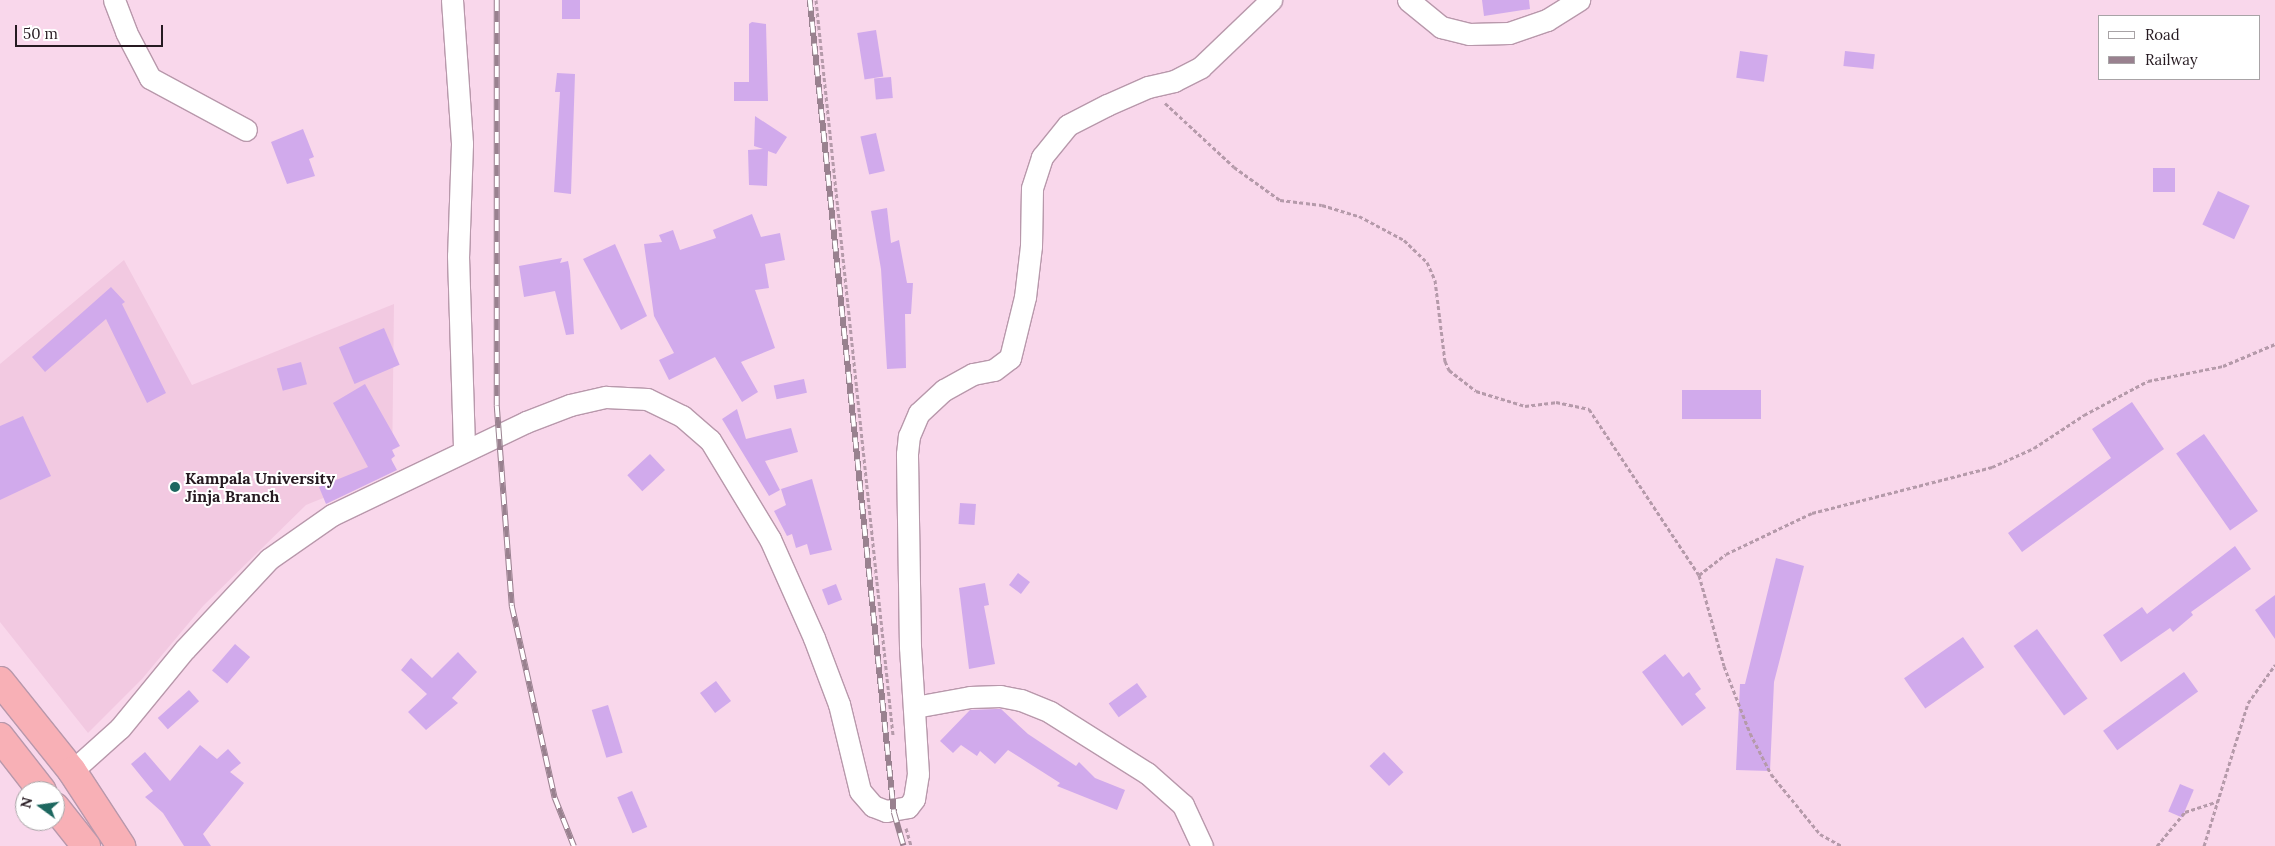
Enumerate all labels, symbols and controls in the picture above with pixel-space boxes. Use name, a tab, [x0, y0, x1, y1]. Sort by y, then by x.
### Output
scale bar	[18, 15, 165, 47]
legend	[2098, 15, 2260, 80]
text: 50 m	[23, 24, 58, 43]
text: Road	[2145, 25, 2180, 44]
text: Railway	[2145, 50, 2198, 69]
place label: Kampala University Jinja Branch	[185, 468, 335, 506]
marker: Kampala University Jinja Branch	[169, 481, 181, 493]
north arrow	[15, 781, 65, 831]
text: N	[16, 795, 36, 810]

